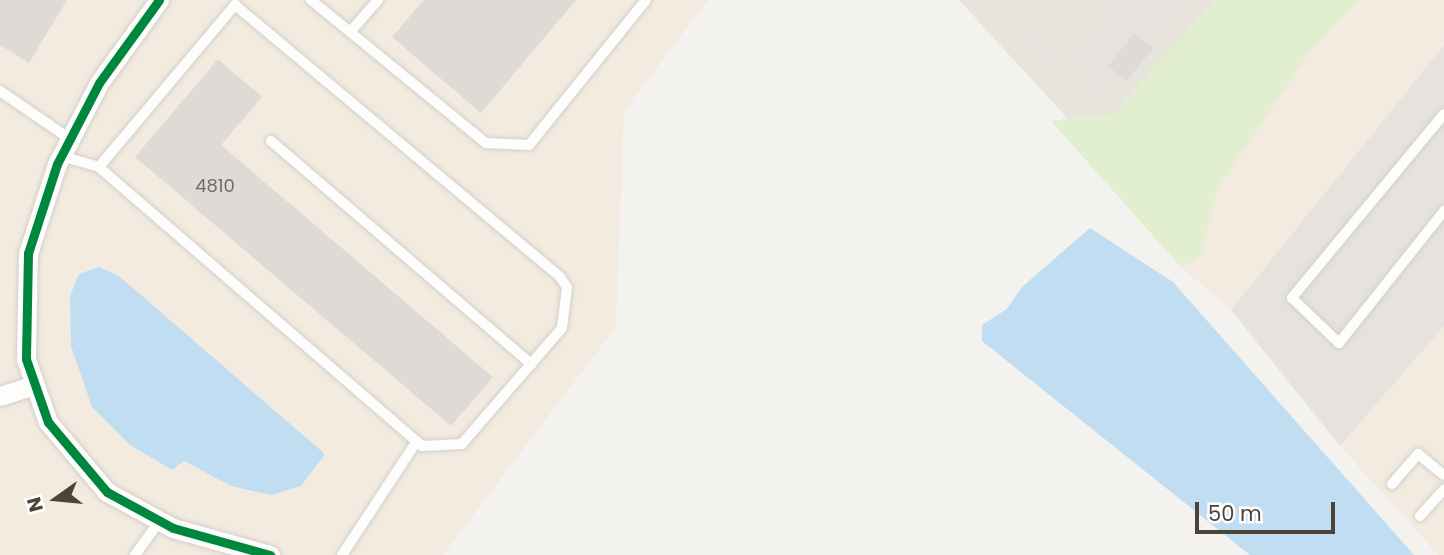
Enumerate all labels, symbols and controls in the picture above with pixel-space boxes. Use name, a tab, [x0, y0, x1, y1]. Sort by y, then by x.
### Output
house number: 4810	[195, 175, 235, 197]
north arrow	[21, 464, 91, 534]
scale bar	[1199, 489, 1339, 532]
text: N	[20, 494, 50, 515]
text: 50 m	[1208, 499, 1262, 528]

